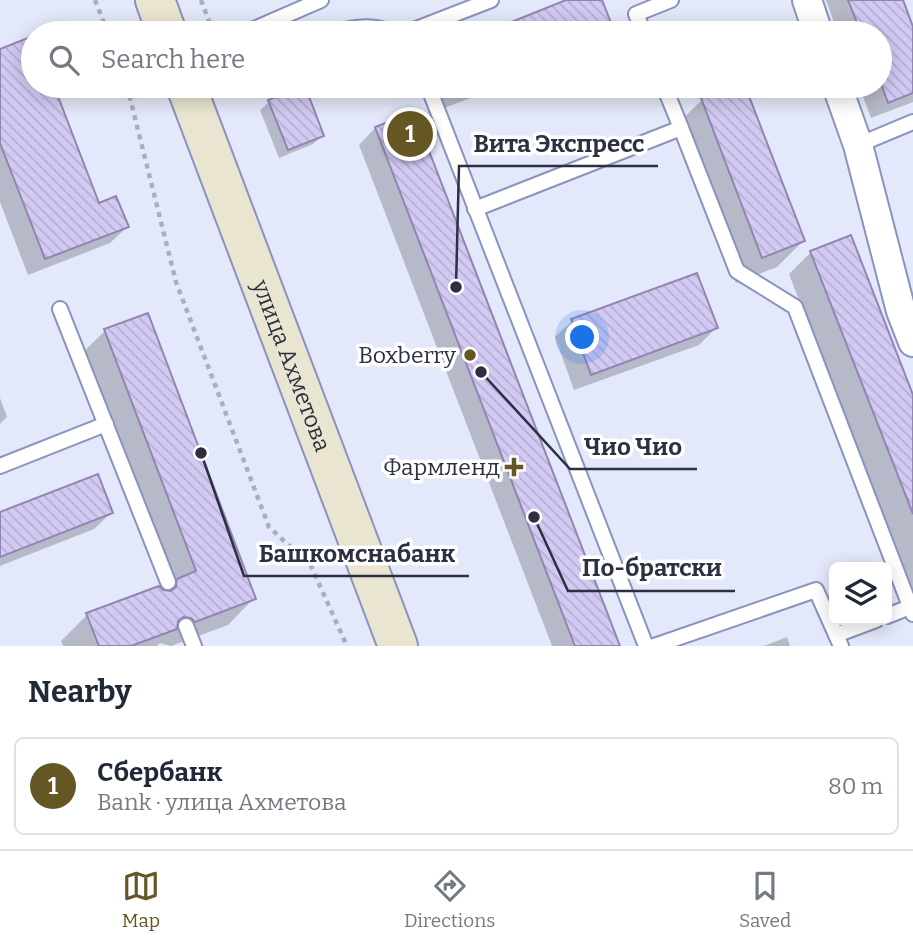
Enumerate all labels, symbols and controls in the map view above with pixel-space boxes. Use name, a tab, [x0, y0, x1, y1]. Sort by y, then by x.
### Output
search box	[21, 21, 892, 98]
icon: search	[45, 41, 83, 79]
text: Search here	[101, 44, 245, 75]
pin: 1	[387, 108, 433, 160]
callout: Вита Экспресс	[459, 121, 658, 166]
text: Вита Экспресс	[473, 130, 645, 158]
street label: улица Ахметова	[246, 275, 337, 456]
your location	[565, 320, 599, 354]
place label: Boxberry	[358, 341, 457, 369]
marker: Boxberry	[462, 347, 478, 363]
callout: Чио Чио	[570, 424, 697, 469]
text: Чио Чио	[584, 433, 682, 461]
place label: Фармленд	[383, 453, 500, 481]
marker: Фармленд	[506, 459, 522, 475]
callout: Башкомснабанк	[244, 531, 469, 576]
text: Башкомснабанк	[259, 540, 456, 568]
callout: По-братски	[568, 546, 735, 591]
text: По-братски	[582, 554, 722, 582]
map controls	[829, 562, 892, 625]
button: layers	[829, 562, 892, 625]
text: Nearby	[28, 674, 132, 710]
text: Сбербанк	[97, 757, 222, 788]
text: 1	[48, 772, 58, 800]
text: 80 m	[828, 772, 883, 800]
text: Bank · улица Ахметова	[97, 788, 347, 816]
tab: Map	[122, 867, 160, 932]
tab: Directions	[404, 867, 495, 932]
tab: Saved	[739, 867, 791, 932]

